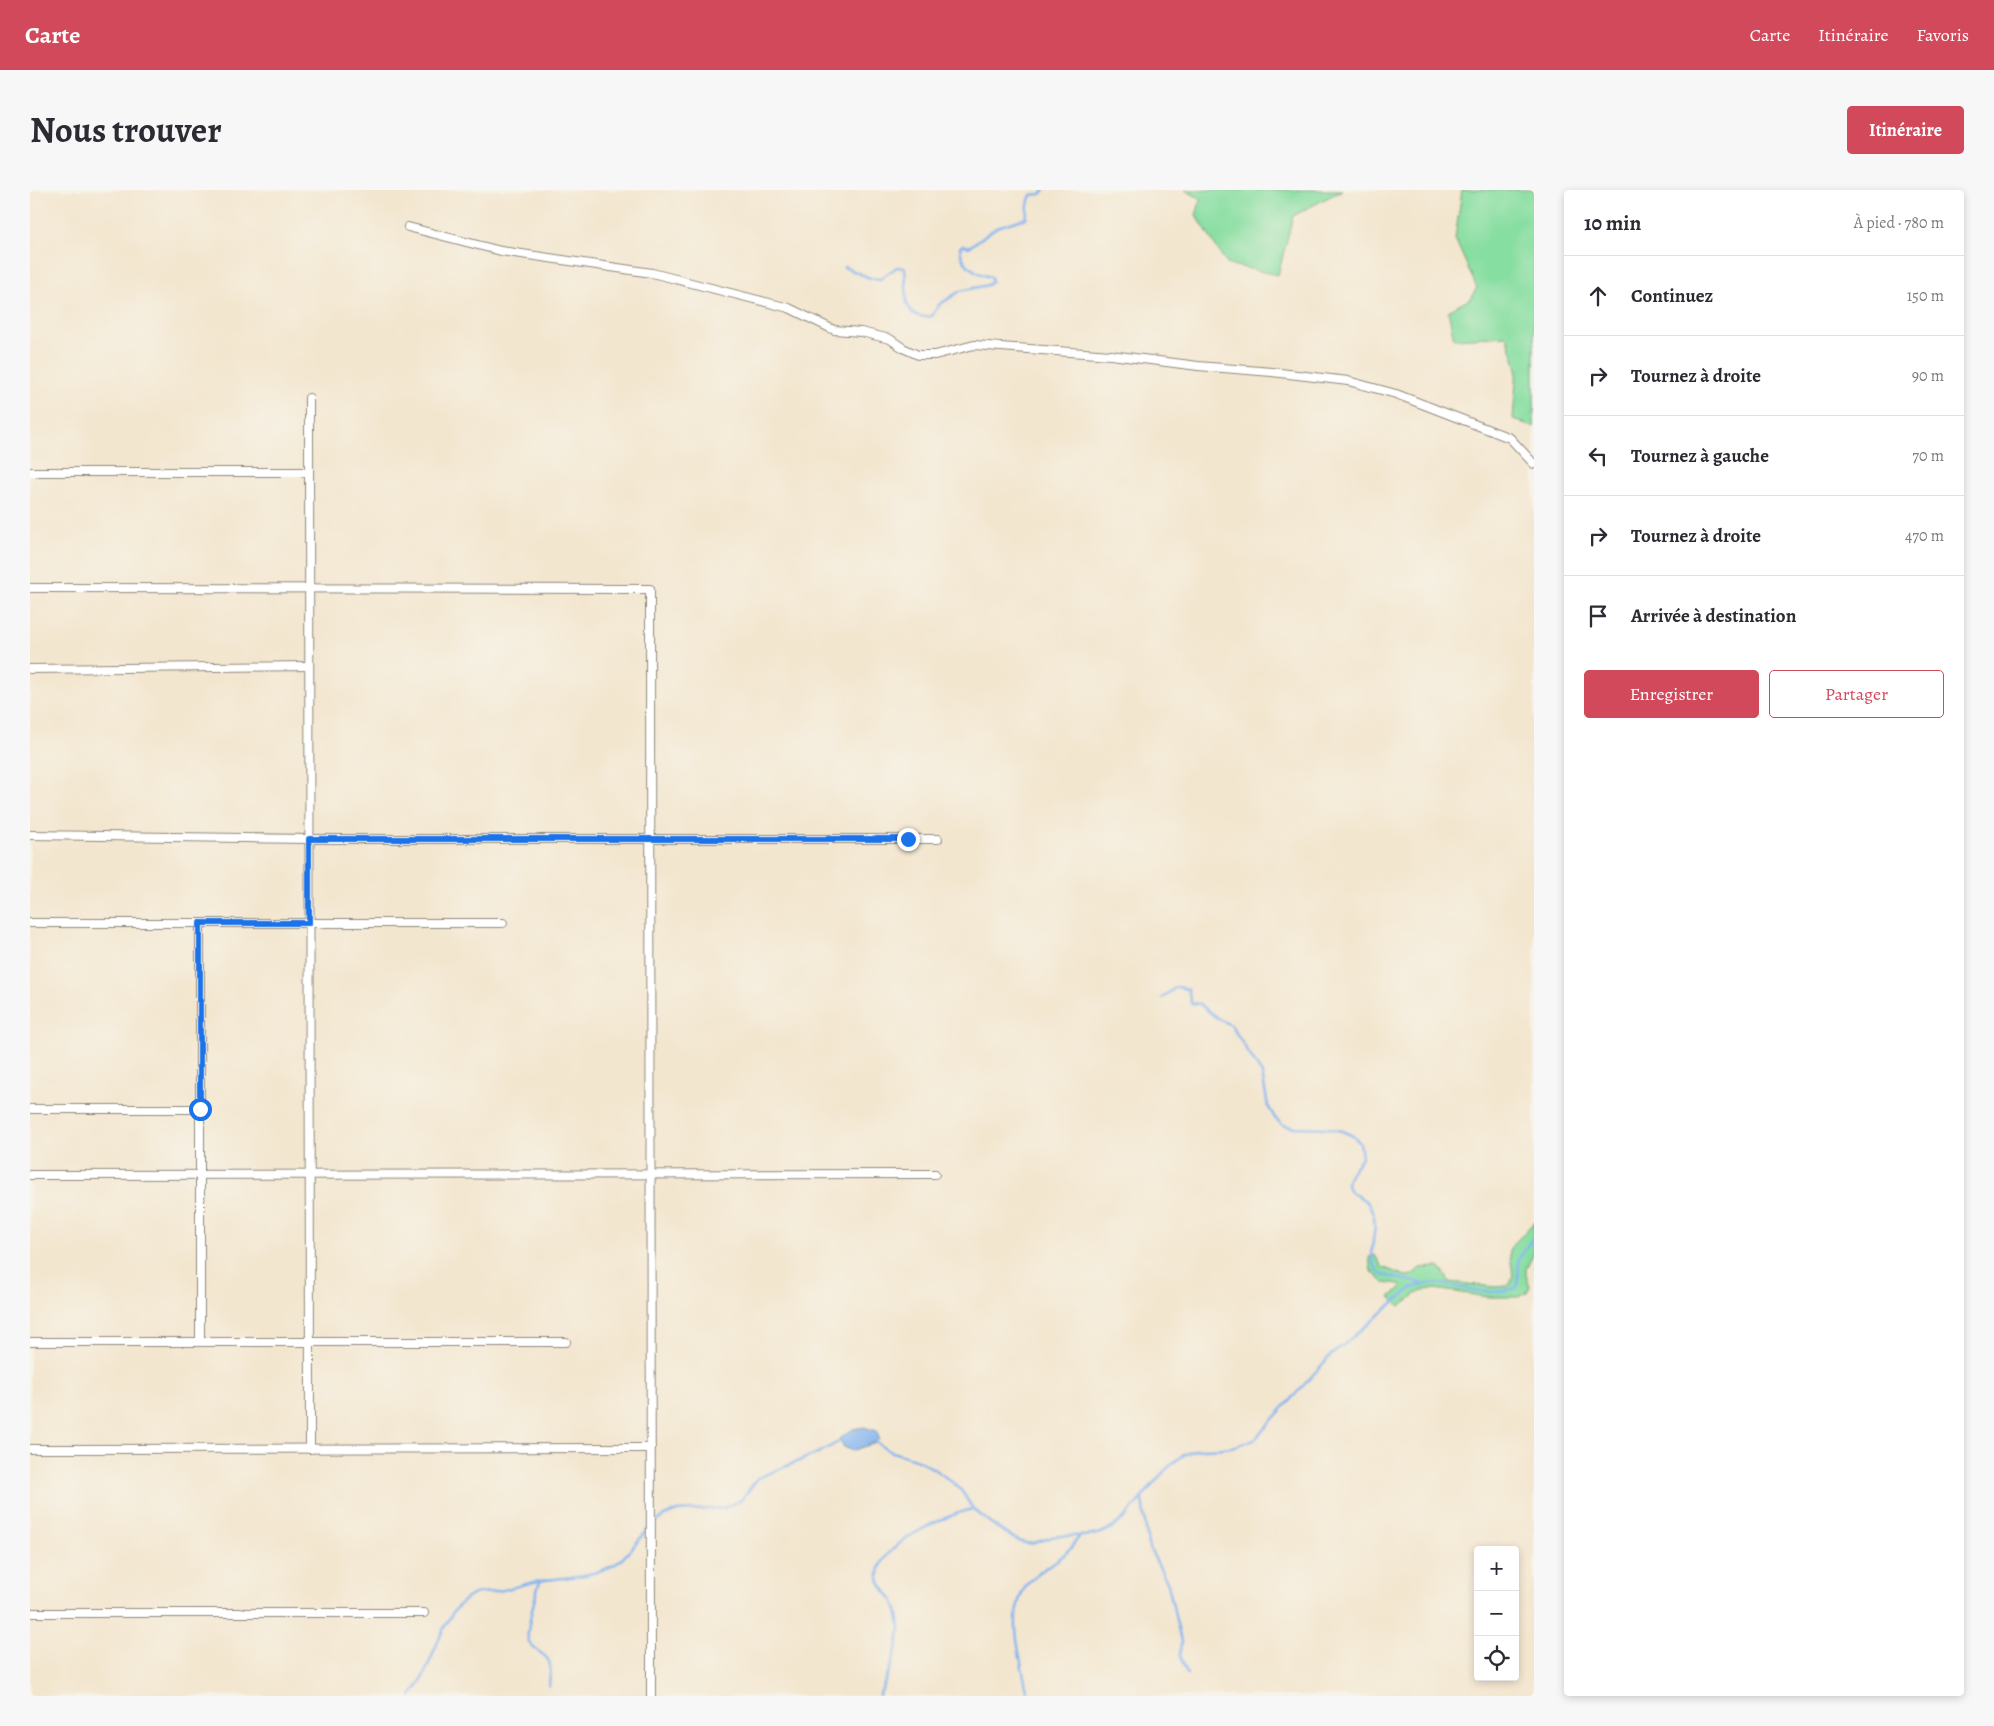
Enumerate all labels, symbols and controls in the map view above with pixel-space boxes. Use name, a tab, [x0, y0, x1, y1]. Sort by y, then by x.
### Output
text: Carte	[25, 19, 80, 51]
text: Carte	[1750, 23, 1790, 47]
text: Itinéraire	[1818, 23, 1889, 47]
text: Favoris	[1917, 23, 1969, 47]
text: Nous trouver	[30, 106, 222, 154]
button: Itinéraire	[1847, 106, 1964, 154]
text: 10 min	[1584, 209, 1641, 237]
text: À pied · 780 m	[1854, 212, 1944, 234]
icon: ahead	[1584, 282, 1612, 310]
text: Continuez	[1631, 283, 1713, 309]
text: 150 m	[1907, 285, 1944, 307]
icon: right	[1584, 362, 1612, 390]
text: Tournez à droite	[1631, 363, 1761, 389]
text: 90 m	[1912, 365, 1944, 387]
icon: left	[1584, 442, 1612, 470]
text: Tournez à gauche	[1631, 443, 1769, 469]
text: 70 m	[1912, 445, 1944, 467]
icon: right	[1584, 522, 1612, 550]
text: Tournez à droite	[1631, 523, 1761, 549]
text: 470 m	[1905, 525, 1944, 547]
icon: arrive	[1584, 602, 1612, 630]
text: Arrivée à destination	[1631, 603, 1796, 629]
button: Enregistrer	[1584, 670, 1759, 718]
button: Partager	[1769, 670, 1944, 718]
route end	[897, 828, 920, 851]
route start	[189, 1098, 212, 1121]
map controls	[1474, 1546, 1519, 1681]
button: +	[1474, 1546, 1519, 1591]
button: −	[1474, 1591, 1519, 1636]
button: locate	[1474, 1636, 1519, 1681]

